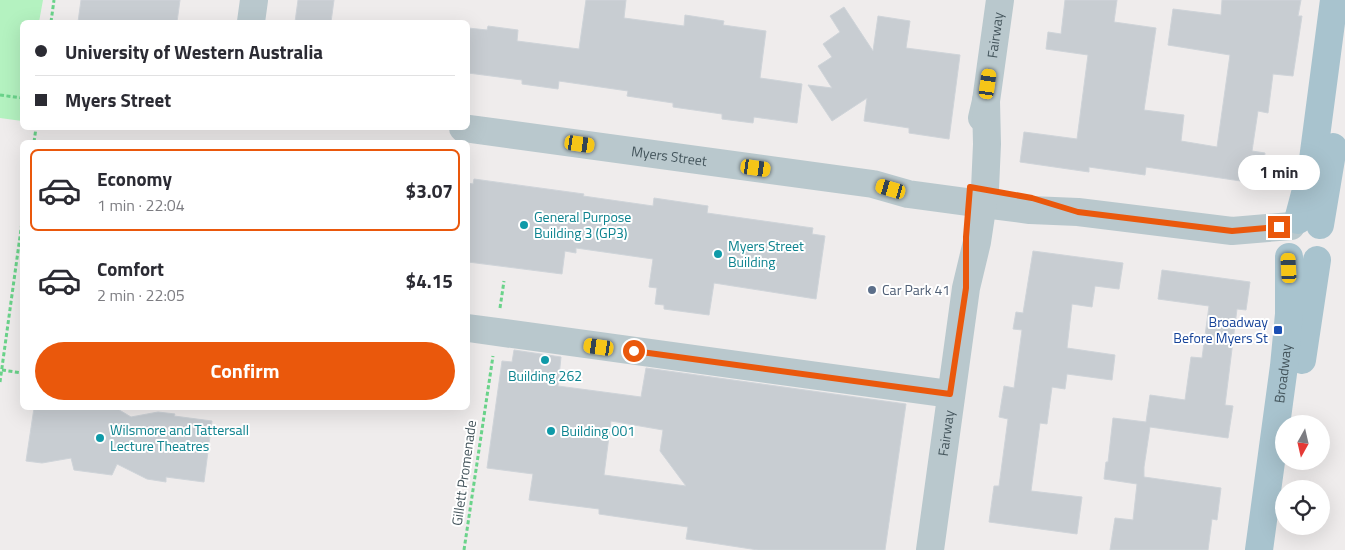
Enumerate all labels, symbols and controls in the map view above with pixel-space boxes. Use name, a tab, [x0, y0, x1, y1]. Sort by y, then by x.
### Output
street label: Fairway	[981, 10, 1008, 59]
text: University of Western Australia	[65, 37, 323, 66]
car	[978, 68, 997, 100]
text: Myers Street	[65, 85, 171, 114]
car	[564, 134, 595, 154]
street label: Myers Street	[630, 140, 708, 171]
callout: 1 min	[1238, 154, 1320, 190]
car	[740, 158, 771, 178]
text: 1 min	[1260, 160, 1298, 184]
text: Economy	[97, 164, 172, 193]
icon: car	[37, 168, 82, 213]
text: $3.07	[406, 176, 453, 205]
car	[874, 178, 907, 200]
text: 1 min · 22:04	[97, 193, 185, 217]
place label: General Purpose Building 3 (GP3)	[534, 206, 631, 243]
route end	[1268, 216, 1290, 238]
marker: General Purpose Building 3 (GP3)	[518, 219, 530, 231]
place label: Myers Street Building	[728, 235, 804, 272]
marker: Myers Street Building	[712, 248, 724, 260]
car	[1280, 253, 1297, 283]
text: Comfort	[97, 254, 164, 283]
icon: car	[37, 258, 82, 303]
text: $4.15	[406, 266, 453, 295]
place label: Car Park 41	[882, 279, 950, 300]
text: 2 min · 22:05	[97, 283, 185, 307]
marker: Car Park 41	[866, 284, 878, 296]
place label: Broadway Before Myers St	[1173, 311, 1268, 348]
marker: Broadway Before Myers St	[1272, 324, 1284, 336]
car	[583, 337, 614, 357]
route start	[623, 340, 645, 362]
button: Confirm	[35, 342, 455, 400]
street label: Broadway	[1268, 343, 1296, 404]
marker: Building 262	[539, 354, 551, 366]
place label: Building 262	[508, 365, 582, 386]
street label: Fairway	[932, 408, 959, 457]
north arrow	[1275, 415, 1330, 470]
map controls	[1275, 415, 1330, 535]
place label: Wilsmore and Tattersall Lecture Theatres	[110, 419, 249, 456]
street label: Gillett Promenade	[446, 419, 481, 527]
place label: Building 001	[561, 420, 635, 441]
marker: Building 001	[545, 425, 557, 437]
marker: Wilsmore and Tattersall Lecture Theatres	[94, 432, 106, 444]
button: locate	[1275, 480, 1330, 535]

